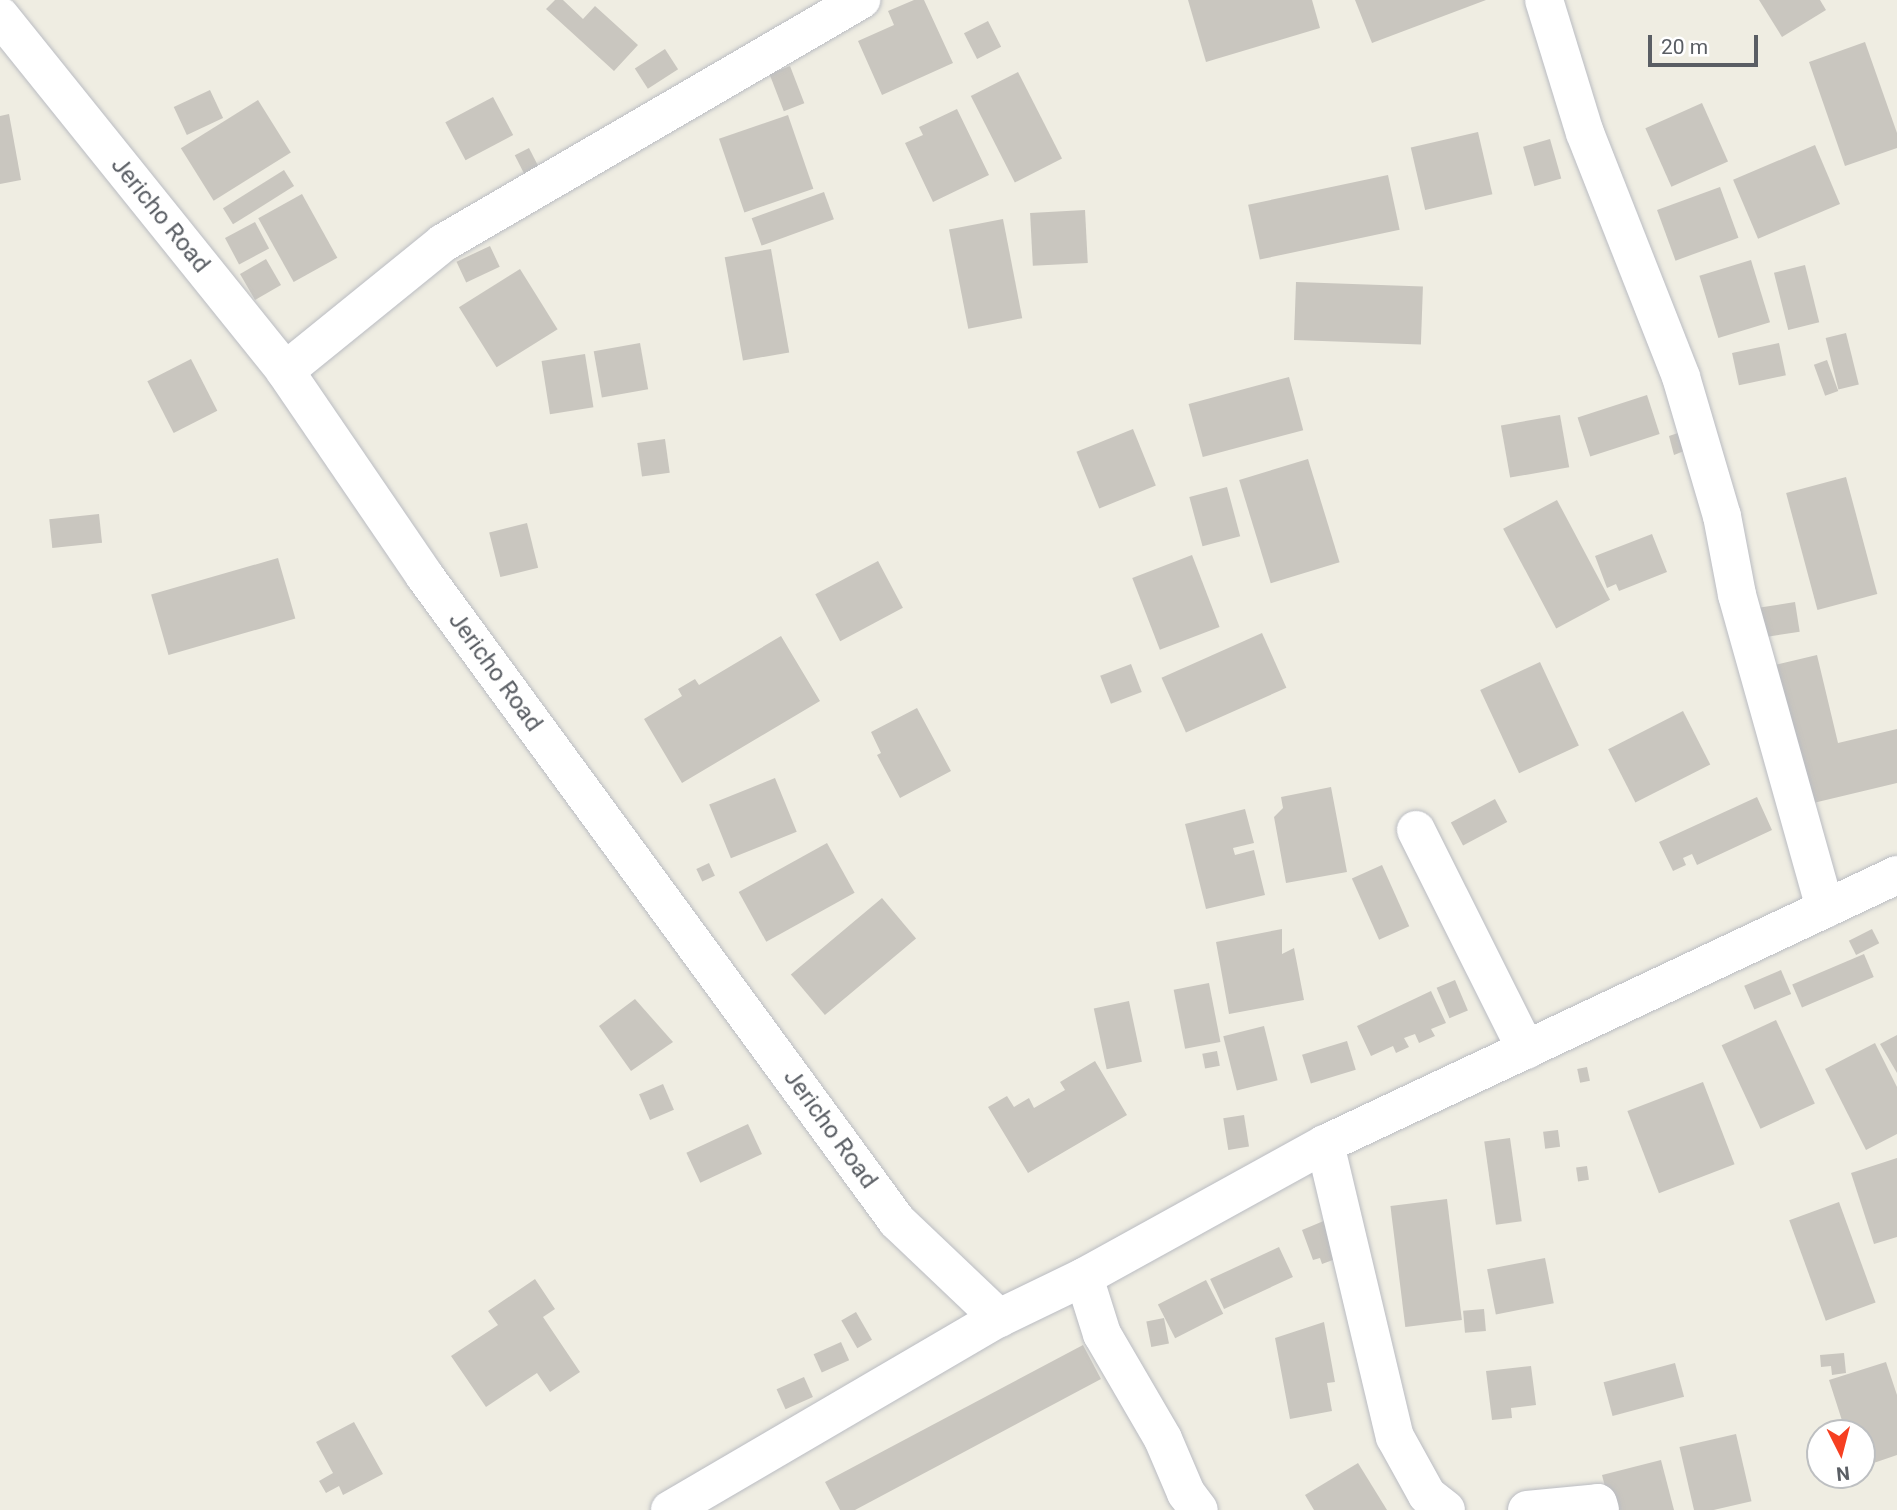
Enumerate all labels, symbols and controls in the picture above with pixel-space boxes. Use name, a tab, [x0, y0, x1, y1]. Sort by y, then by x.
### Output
scale bar	[1652, 21, 1762, 65]
text: 20 m	[1661, 35, 1708, 59]
street label: Jericho Road	[105, 151, 215, 279]
street label: Jericho Road	[442, 607, 548, 737]
street label: Jericho Road	[777, 1064, 883, 1194]
north arrow	[1806, 1419, 1876, 1489]
text: N	[1835, 1461, 1851, 1486]

